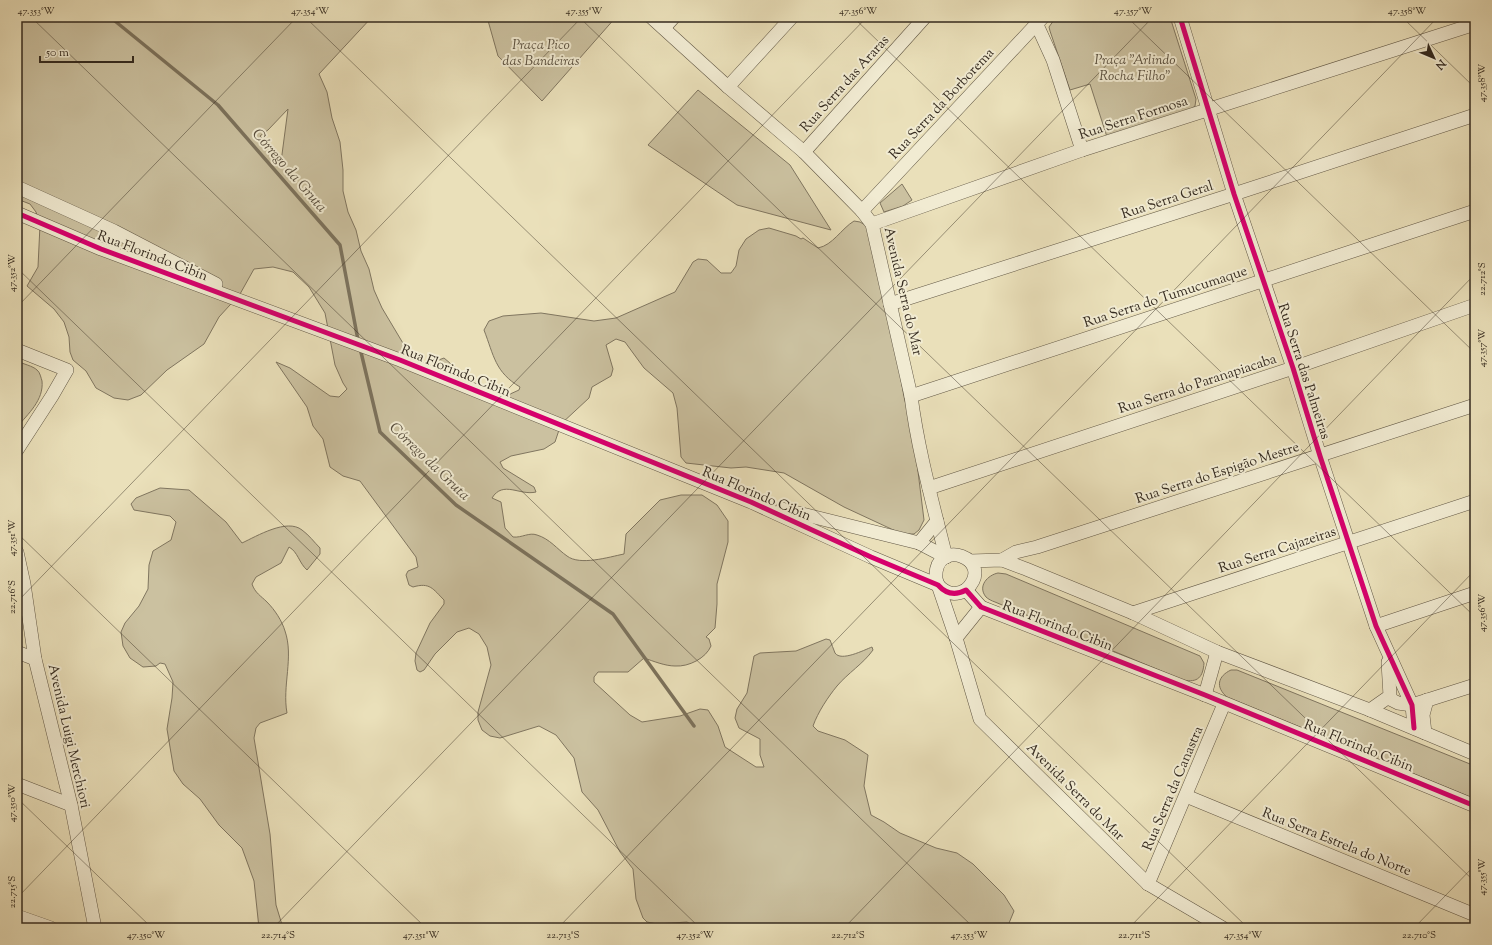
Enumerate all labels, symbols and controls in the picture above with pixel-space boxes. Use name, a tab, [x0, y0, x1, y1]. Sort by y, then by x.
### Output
text: 47.353°W	[17, 4, 55, 19]
text: 47.354°W	[291, 4, 329, 19]
text: 47.355°W	[566, 4, 602, 19]
text: 47.356°W	[839, 4, 877, 19]
text: 47.357°W	[1114, 4, 1152, 19]
text: 47.358°W	[1388, 4, 1426, 19]
street label: Rua Serra das Araras	[796, 31, 895, 137]
park label: Praça Pico das Bandeiras	[503, 36, 580, 72]
scale bar	[40, 38, 133, 64]
north arrow	[1414, 38, 1454, 78]
text: 50 m	[45, 44, 69, 62]
street label: Rua Serra da Borborema	[885, 44, 1000, 165]
park label: Praça "Arlindo Rocha Filho"	[1095, 51, 1175, 87]
text: N	[1432, 55, 1450, 73]
text: 47.358°W	[1475, 64, 1490, 102]
street label: Rua Serra Formosa	[1077, 92, 1191, 146]
water label: Córrego da Gruta	[247, 125, 331, 218]
street label: Rua Serra Geral	[1119, 177, 1216, 225]
street label: Avenida Serra do Mar	[878, 225, 927, 358]
street label: Rua Florindo Cibin	[94, 227, 210, 287]
text: 47.352°W	[5, 254, 20, 292]
street label: Rua Serra do Tumucumaque	[1081, 262, 1250, 334]
text: 22.712°S	[1475, 262, 1490, 296]
street label: Rua Serra das Palmeiras	[1272, 301, 1335, 442]
text: 47.357°W	[1475, 329, 1490, 367]
street label: Rua Florindo Cibin	[397, 341, 513, 403]
street label: Rua Serra do Paranapiacaba	[1116, 350, 1280, 420]
water label: Córrego da Gruta	[384, 418, 474, 506]
street label: Rua Serra do Espigão Mestre	[1133, 438, 1302, 510]
street label: Rua Florindo Cibin	[698, 463, 814, 527]
text: 47.351°W	[5, 520, 20, 556]
street label: Rua Serra Cajazeiras	[1216, 522, 1339, 579]
text: 22.716°S	[5, 580, 20, 614]
text: 47.356°W	[1475, 594, 1490, 632]
street label: Rua Florindo Cibin	[999, 597, 1115, 657]
street label: Avenida Luigi Merchiori	[42, 662, 94, 811]
street label: Rua Florindo Cibin	[1300, 716, 1416, 778]
street label: Rua Serra da Canastra	[1139, 723, 1209, 854]
street label: Avenida Serra do Mar	[1021, 739, 1129, 846]
text: 47.350°W	[5, 784, 20, 822]
street label: Rua Serra Estrela do Norte	[1259, 804, 1414, 882]
text: 47.355°W	[1475, 859, 1490, 895]
text: 22.715°S	[5, 876, 20, 908]
text: 47.350°W	[127, 928, 165, 943]
text: 22.714°S	[261, 928, 295, 943]
text: 47.351°W	[403, 928, 439, 943]
text: 22.713°S	[547, 928, 579, 943]
text: 47.352°W	[676, 928, 714, 943]
text: 22.712°S	[831, 928, 865, 943]
text: 47.353°W	[950, 928, 988, 943]
text: 22.711°S	[1118, 928, 1150, 943]
text: 47.354°W	[1224, 928, 1262, 943]
text: 22.710°S	[1402, 928, 1436, 943]

